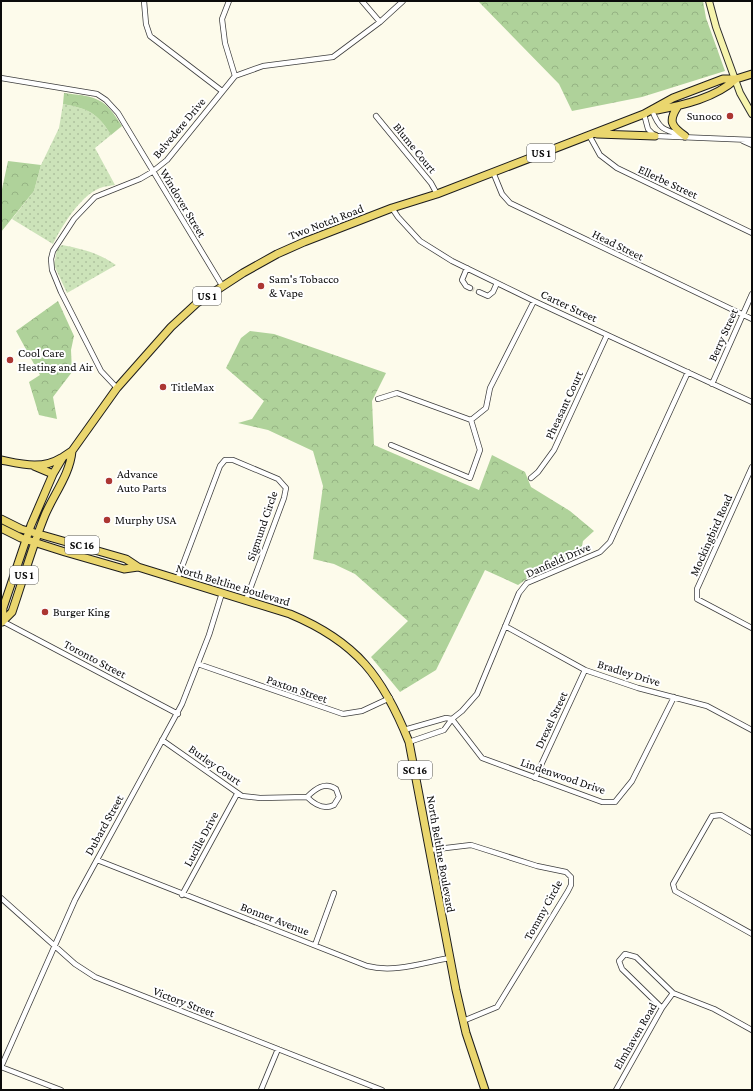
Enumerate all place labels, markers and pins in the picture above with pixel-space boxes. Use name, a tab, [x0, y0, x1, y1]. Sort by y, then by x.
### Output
place label: Sunoco	[687, 109, 722, 123]
marker: Sunoco	[725, 111, 735, 121]
place label: Sam's Tobacco & Vape	[269, 272, 339, 300]
marker: Sam's Tobacco & Vape	[256, 281, 266, 291]
place label: Cool Care Heating and Air	[18, 346, 94, 374]
marker: Cool Care Heating and Air	[5, 355, 15, 365]
place label: TitleMax	[171, 380, 215, 394]
marker: TitleMax	[158, 382, 168, 392]
place label: Advance Auto Parts	[117, 467, 167, 495]
marker: Advance Auto Parts	[104, 476, 114, 486]
place label: Murphy USA	[115, 513, 176, 527]
marker: Murphy USA	[102, 515, 112, 525]
place label: Burger King	[53, 605, 110, 619]
marker: Burger King	[40, 607, 50, 617]

